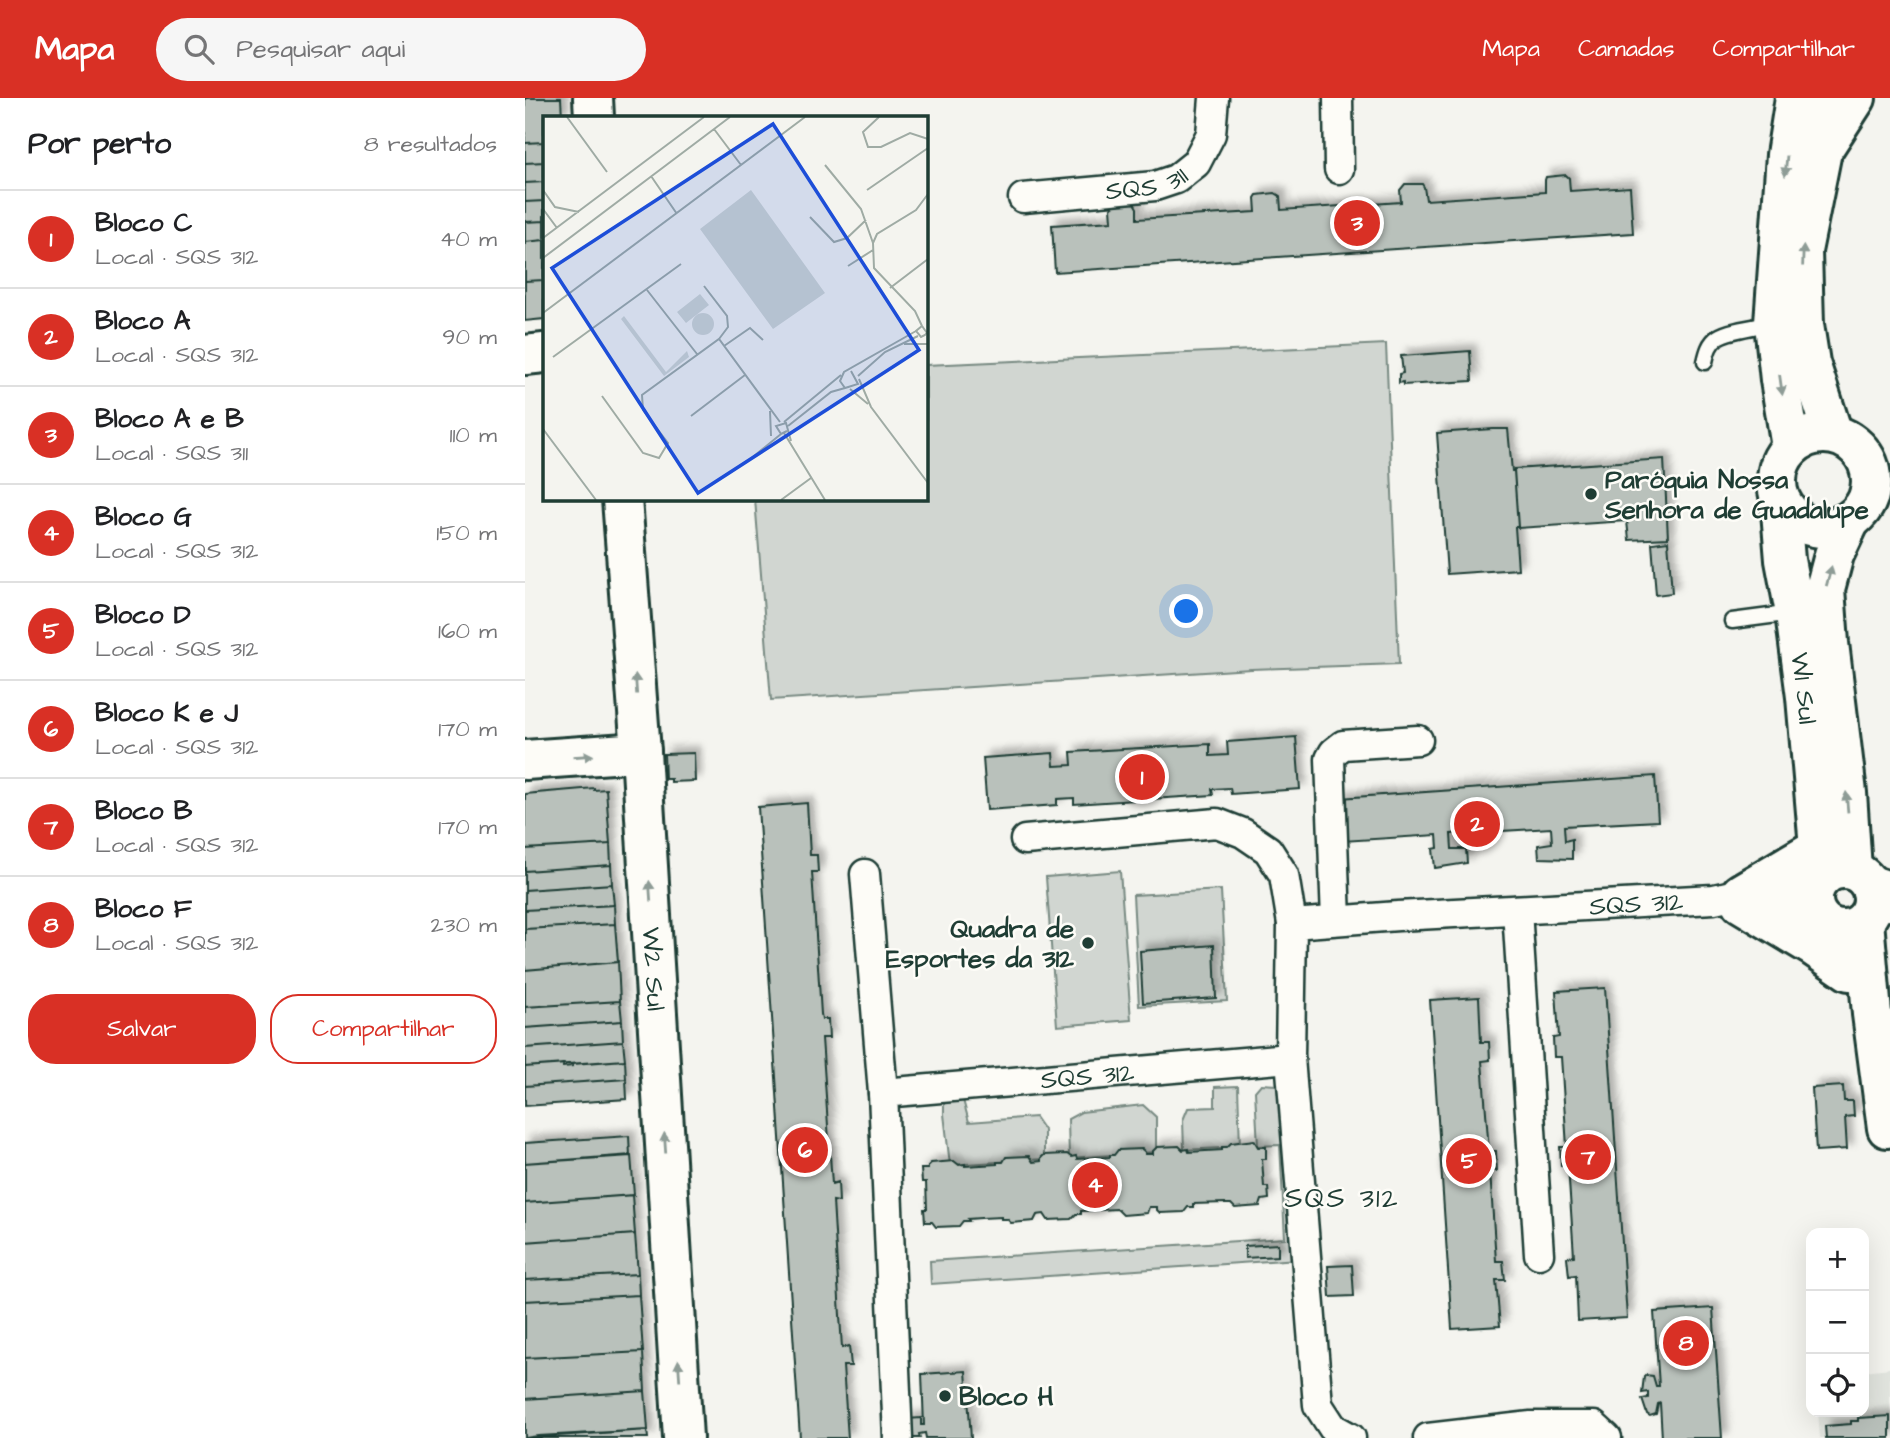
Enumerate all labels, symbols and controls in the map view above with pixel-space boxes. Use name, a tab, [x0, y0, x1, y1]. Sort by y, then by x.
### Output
search box	[156, 18, 646, 81]
text: Mapa	[35, 26, 114, 72]
icon: search	[180, 30, 218, 68]
text: Pesquisar aqui	[236, 31, 405, 67]
text: Mapa	[1482, 32, 1540, 66]
text: Camadas	[1578, 32, 1675, 66]
text: Compartilhar	[1713, 32, 1855, 66]
inset map	[543, 116, 927, 500]
text: Por perto	[28, 123, 171, 165]
text: 8 resultados	[364, 128, 497, 160]
one-way arrow	[1780, 155, 1791, 177]
street label: SQS 311	[1104, 159, 1196, 209]
pin: 3	[1334, 197, 1380, 249]
text: Bloco C	[95, 205, 192, 241]
text: 1	[50, 223, 52, 255]
text: 40 m	[440, 223, 497, 255]
text: Local · SQS 312	[95, 241, 258, 273]
one-way arrow	[1798, 245, 1809, 267]
text: Bloco A	[95, 303, 190, 339]
text: 2	[44, 321, 58, 353]
text: 90 m	[442, 321, 497, 353]
text: Local · SQS 312	[95, 339, 258, 371]
one-way arrow	[1776, 374, 1787, 396]
text: Bloco A e B	[95, 401, 244, 437]
text: 3	[45, 419, 57, 451]
text: 110 m	[449, 419, 497, 451]
text: Local · SQS 311	[95, 437, 248, 469]
place label: Paróquia Nossa Senhora de Guadalupe	[1604, 462, 1869, 528]
marker: Paróquia Nossa Senhora de Guadalupe	[1583, 486, 1599, 502]
text: Bloco G	[95, 499, 192, 535]
text: 4	[43, 517, 59, 549]
text: 150 m	[436, 517, 497, 549]
text: Local · SQS 312	[95, 535, 258, 567]
one-way arrow	[1824, 565, 1835, 587]
your location	[1169, 594, 1203, 628]
text: Bloco D	[95, 597, 191, 633]
text: 5	[43, 615, 59, 647]
text: 160 m	[438, 615, 497, 647]
text: Local · SQS 312	[95, 633, 258, 665]
street label: W1 Sul	[1781, 650, 1825, 726]
one-way arrow	[630, 673, 641, 695]
text: Bloco K e J	[95, 695, 238, 731]
text: 6	[44, 713, 58, 745]
text: 170 m	[438, 713, 497, 745]
text: Local · SQS 312	[95, 731, 258, 763]
one-way arrow	[572, 750, 594, 761]
pin: 1	[1119, 751, 1165, 803]
one-way arrow	[1841, 791, 1852, 813]
text: Bloco B	[95, 793, 192, 829]
pin: 2	[1454, 798, 1500, 850]
text: 7	[44, 811, 58, 843]
text: 170 m	[438, 811, 497, 843]
text: Local · SQS 312	[95, 829, 258, 861]
one-way arrow	[644, 880, 655, 902]
street label: SQS 312	[1588, 884, 1684, 925]
text: Bloco F	[95, 891, 192, 927]
text: 8	[44, 909, 58, 941]
text: 230 m	[431, 909, 497, 941]
place label: Quadra de Esportes da 312	[886, 911, 1074, 977]
street label: W2 Sul	[633, 926, 674, 1012]
text: Local · SQS 312	[95, 927, 258, 959]
marker: Quadra de Esportes da 312	[1080, 935, 1096, 951]
button: Salvar	[28, 994, 256, 1064]
button: Compartilhar	[270, 994, 497, 1064]
street label: SQS 312	[1039, 1054, 1136, 1098]
pin: 6	[782, 1124, 828, 1176]
pin: 7	[1565, 1131, 1611, 1183]
one-way arrow	[659, 1132, 670, 1154]
pin: 5	[1446, 1135, 1492, 1187]
pin: 4	[1072, 1159, 1118, 1211]
district label: SQS 312	[1284, 1179, 1400, 1218]
map controls	[1806, 1228, 1869, 1417]
button: +	[1806, 1228, 1869, 1291]
button: −	[1806, 1291, 1869, 1354]
pin: 8	[1663, 1317, 1709, 1369]
button: locate	[1806, 1354, 1869, 1417]
one-way arrow	[673, 1359, 684, 1381]
place label: Bloco H	[959, 1379, 1054, 1415]
marker: Bloco H	[937, 1388, 953, 1404]

